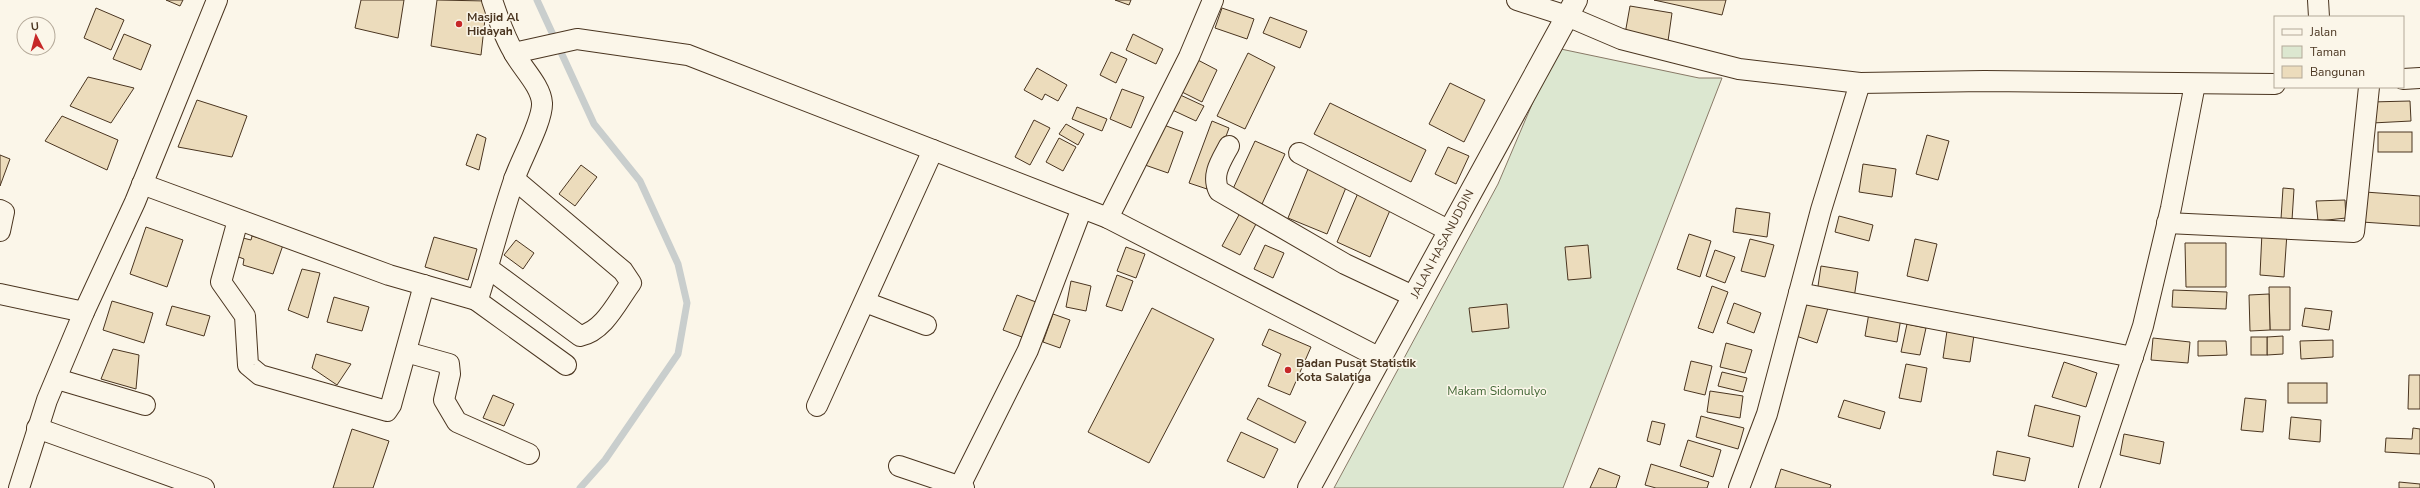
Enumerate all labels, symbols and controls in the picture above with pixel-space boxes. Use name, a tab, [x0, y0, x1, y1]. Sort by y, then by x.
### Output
place label: Masjid Al Hidayah	[467, 9, 519, 39]
north arrow	[16, 16, 56, 56]
legend	[2274, 16, 2404, 88]
text: U	[30, 19, 40, 34]
marker: Masjid Al Hidayah	[454, 19, 464, 29]
text: Jalan	[2309, 24, 2337, 40]
text: Taman	[2310, 44, 2346, 60]
text: Bangunan	[2310, 64, 2365, 80]
street label: JALAN HASANUDDIN	[1406, 187, 1477, 302]
place label: Badan Pusat Statistik Kota Salatiga	[1296, 355, 1417, 385]
marker: Badan Pusat Statistik Kota Salatiga	[1283, 365, 1293, 375]
park label: Makam Sidomulyo	[1447, 383, 1547, 399]

